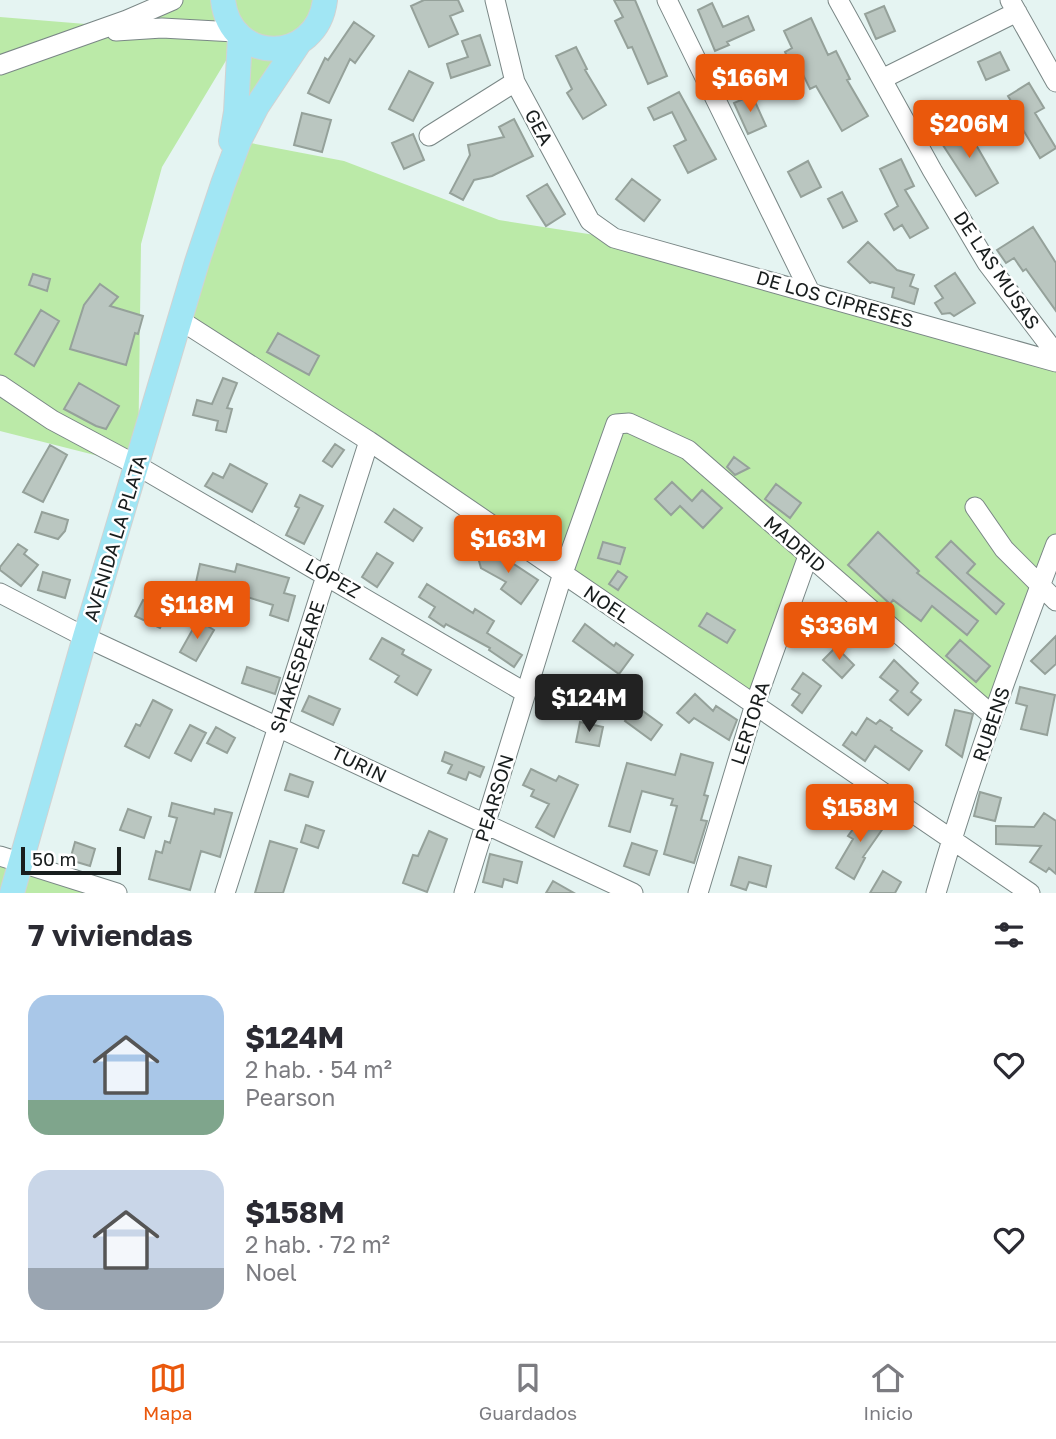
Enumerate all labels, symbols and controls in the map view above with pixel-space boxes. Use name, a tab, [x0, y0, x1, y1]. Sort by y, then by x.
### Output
pin: $166M	[701, 54, 799, 114]
text: $166M	[712, 63, 788, 91]
pin: $206M	[920, 100, 1018, 160]
street label: GEA	[520, 105, 559, 149]
text: $206M	[929, 109, 1009, 137]
street label: DE LAS MUSAS	[949, 206, 1045, 333]
street label: DE LOS CIPRESES	[754, 265, 916, 332]
street label: AVENIDA LA PLATA	[78, 451, 151, 624]
street label: MADRID	[760, 510, 831, 577]
pin: $163M	[459, 516, 557, 575]
text: $163M	[470, 524, 546, 552]
street label: LÓPEZ	[302, 553, 365, 602]
street label: NOEL	[580, 580, 635, 627]
pin: $118M	[148, 582, 246, 641]
text: $118M	[160, 590, 234, 618]
street label: SHAKESPEARE	[264, 598, 329, 736]
pin: $336M	[790, 602, 888, 662]
text: $336M	[800, 611, 878, 639]
pin: $124M	[540, 674, 638, 734]
street label: LERTORA	[725, 678, 774, 767]
text: $124M	[551, 683, 627, 711]
street label: RUBENS	[967, 683, 1014, 764]
street label: TURIN	[328, 740, 391, 787]
street label: PEARSON	[469, 751, 518, 844]
pin: $158M	[811, 784, 909, 844]
text: $158M	[822, 793, 898, 821]
scale bar	[21, 844, 121, 876]
text: 50 m	[32, 847, 76, 870]
icon: filters	[990, 916, 1028, 954]
text: 7 viviendas	[28, 917, 193, 953]
text: $124M	[245, 1019, 344, 1055]
icon: home	[84, 1023, 168, 1107]
icon: heart	[990, 1046, 1028, 1084]
text: 2 hab. · 54 m²	[245, 1055, 392, 1083]
text: Pearson	[245, 1083, 335, 1111]
text: $158M	[245, 1194, 345, 1230]
icon: home	[84, 1198, 168, 1282]
icon: heart	[990, 1221, 1028, 1259]
text: 2 hab. · 72 m²	[245, 1230, 390, 1258]
text: Noel	[245, 1258, 297, 1286]
tab: Mapa	[143, 1359, 193, 1424]
tab: Guardados	[479, 1359, 577, 1424]
tab: Inicio	[863, 1359, 913, 1424]

